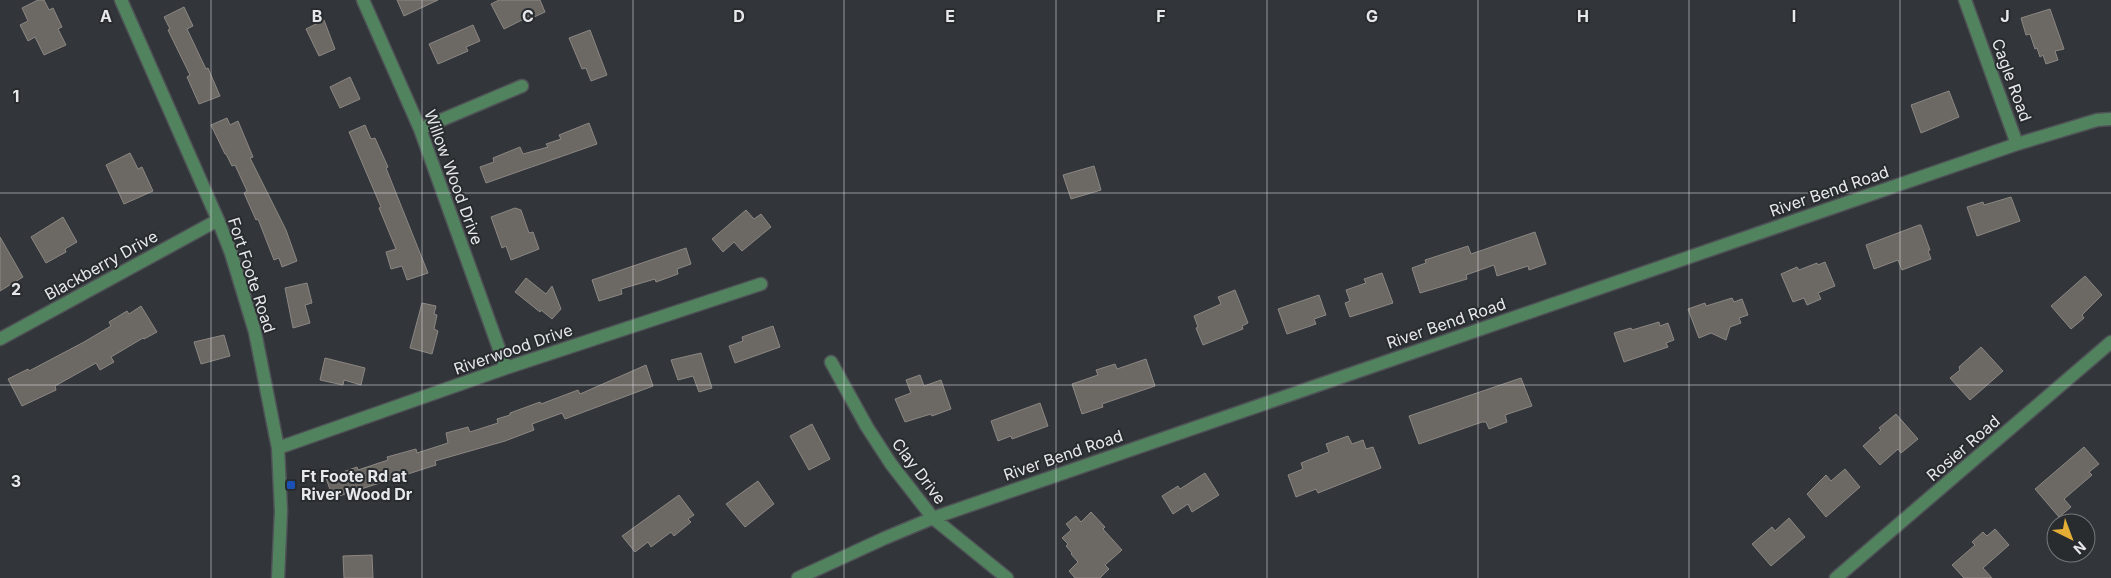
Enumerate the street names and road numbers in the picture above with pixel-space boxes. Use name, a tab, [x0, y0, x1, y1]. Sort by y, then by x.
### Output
street label: Cagle Road	[1988, 36, 2036, 124]
street label: Willow Wood Drive	[420, 107, 488, 247]
street label: River Bend Road	[1767, 161, 1891, 221]
street label: Fort Foote Road	[224, 215, 280, 335]
street label: Blackberry Drive	[41, 226, 161, 304]
street label: River Bend Road	[1384, 293, 1508, 353]
street label: Riverwood Drive	[451, 319, 575, 379]
street label: Rosier Road	[1922, 411, 2004, 485]
street label: River Bend Road	[1001, 425, 1125, 485]
street label: Clay Drive	[888, 434, 950, 508]

